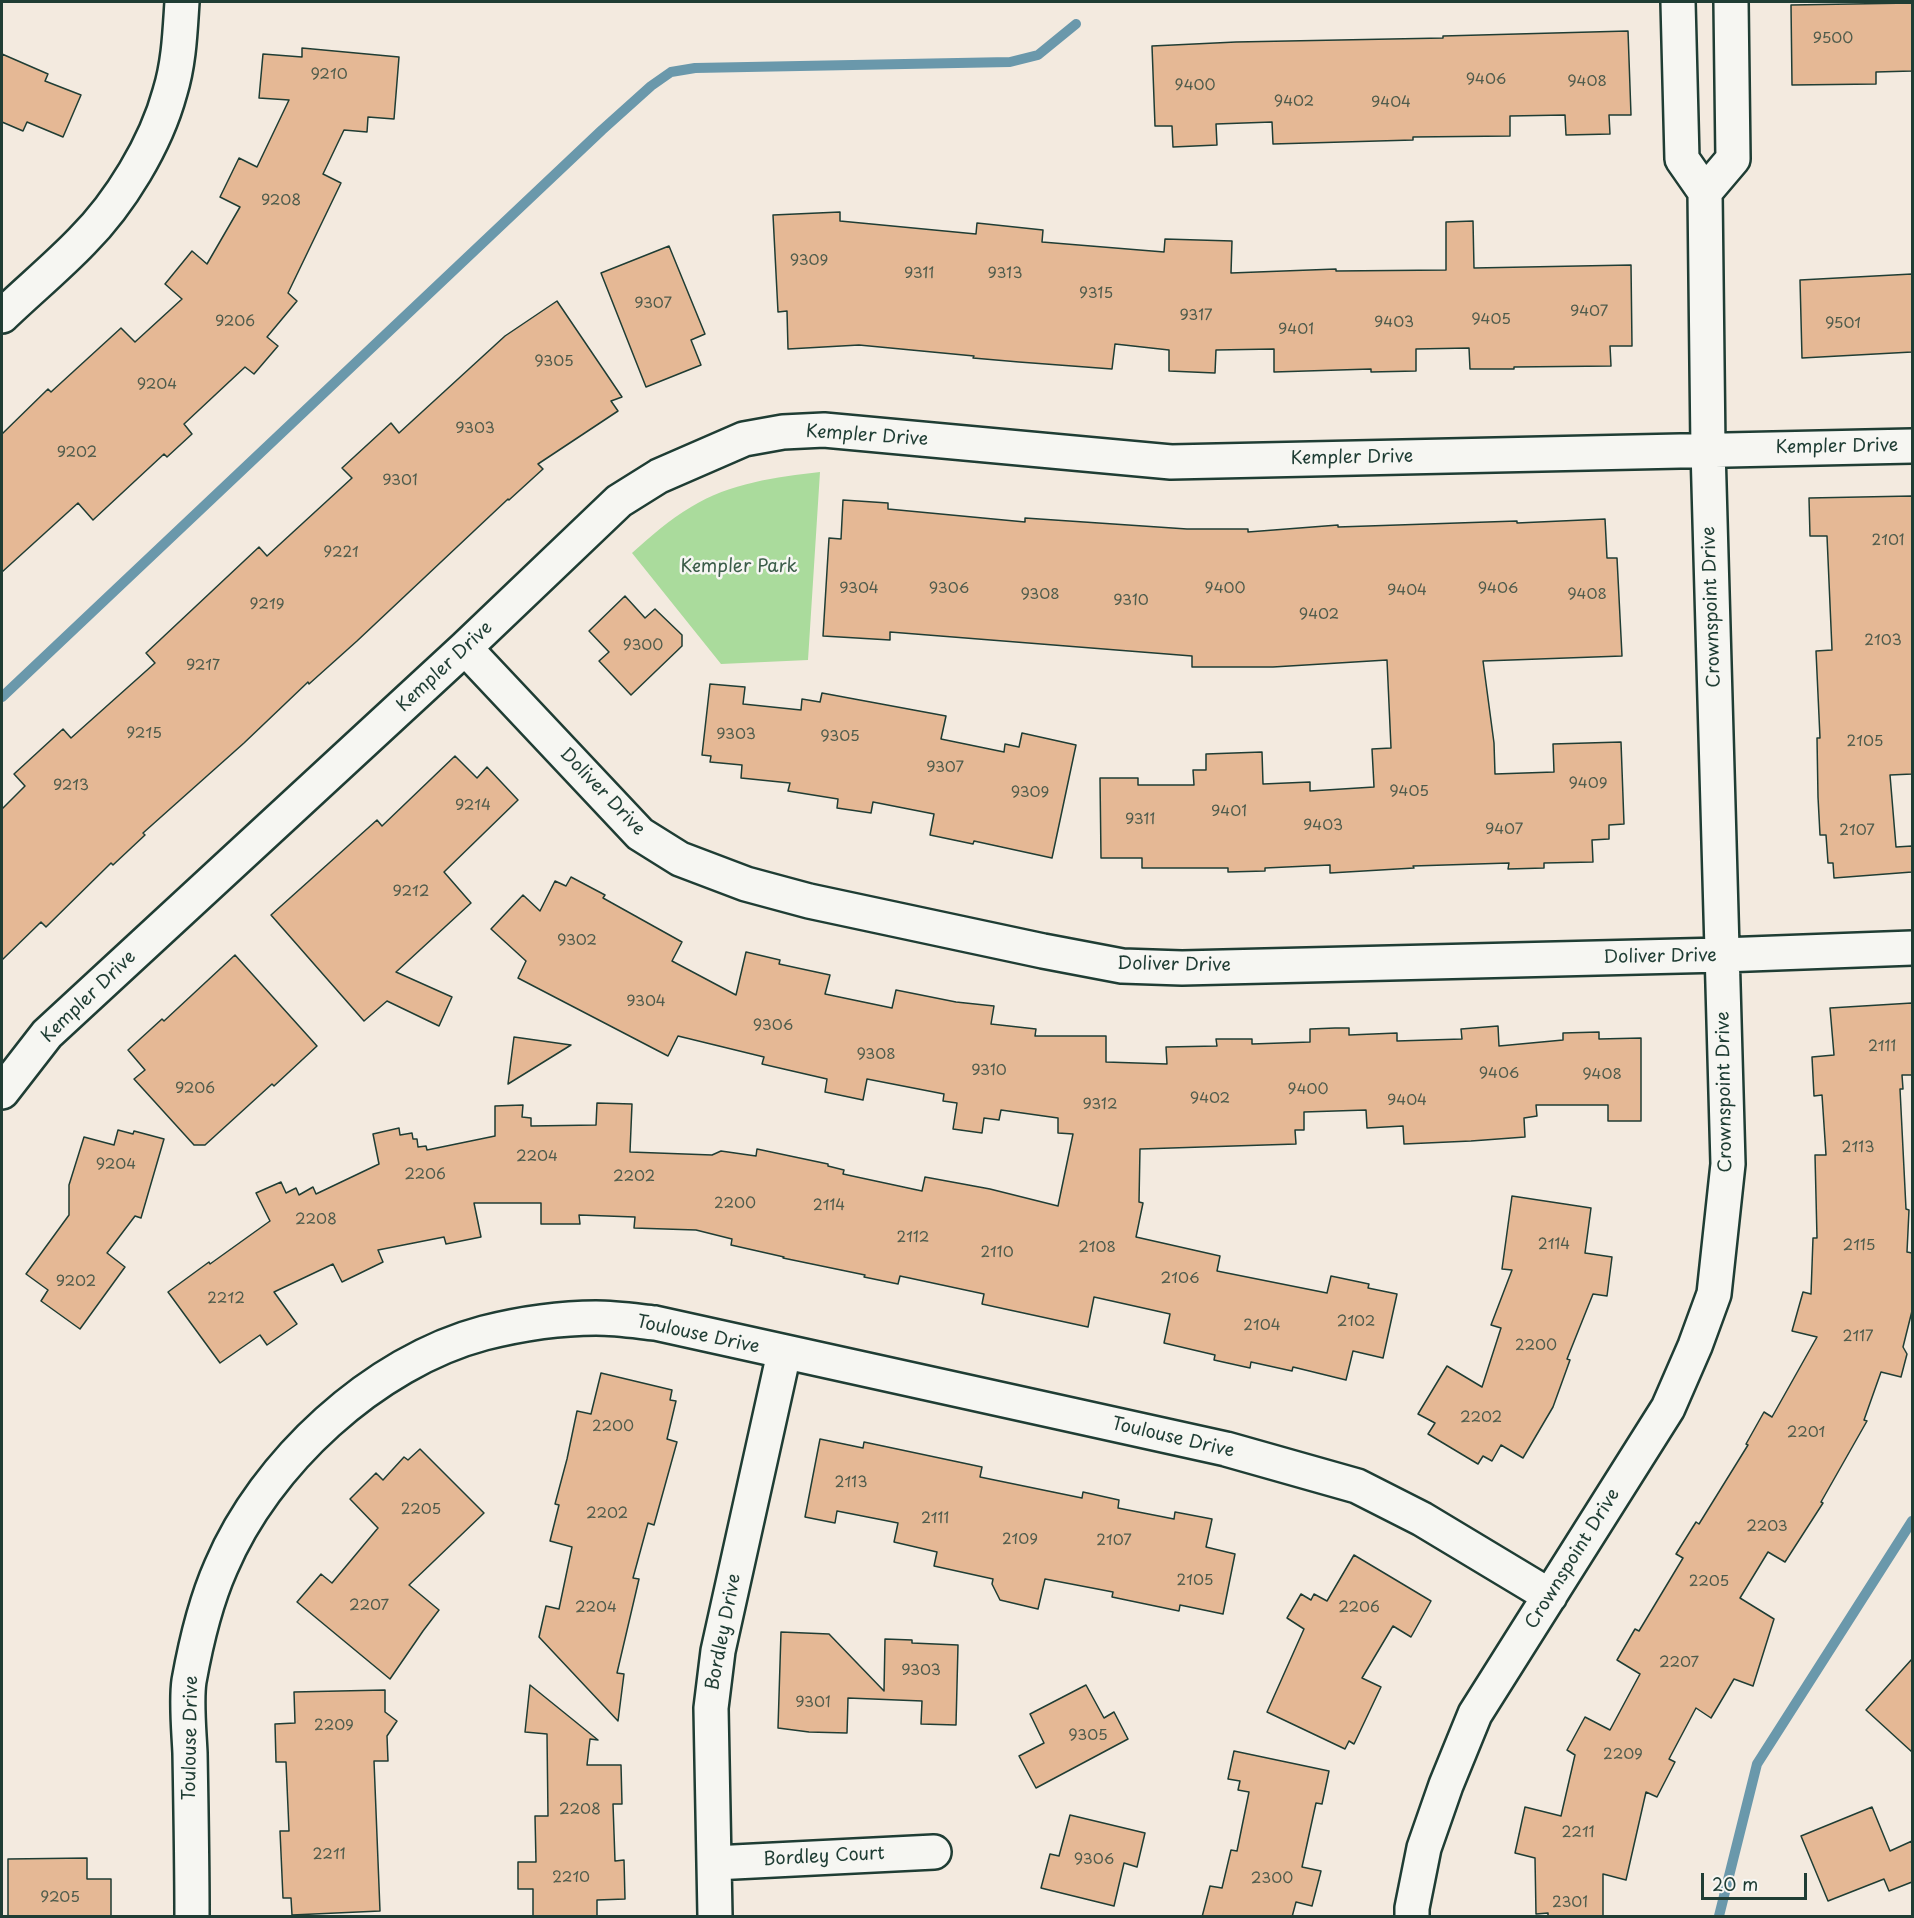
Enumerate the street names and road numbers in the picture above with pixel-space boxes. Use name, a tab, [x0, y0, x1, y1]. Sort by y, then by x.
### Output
street label: Kempler Drive	[805, 421, 929, 451]
street label: Kempler Drive	[1775, 435, 1899, 459]
street label: Kempler Drive	[1290, 446, 1414, 470]
street label: Crownspoint Drive	[1698, 526, 1726, 688]
street label: Kempler Drive	[393, 617, 497, 717]
street label: Doliver Drive	[555, 744, 649, 840]
street label: Doliver Drive	[1603, 945, 1717, 969]
street label: Kempler Drive	[37, 947, 141, 1047]
street label: Doliver Drive	[1117, 953, 1231, 977]
street label: Crownspoint Drive	[1713, 1011, 1737, 1173]
street label: Toulouse Drive	[635, 1311, 761, 1359]
street label: Toulouse Drive	[1110, 1413, 1236, 1463]
street label: Crownspoint Drive	[1521, 1485, 1625, 1633]
street label: Bordley Drive	[702, 1572, 746, 1692]
street label: Toulouse Drive	[179, 1675, 203, 1801]
street label: Bordley Court	[763, 1843, 885, 1871]

